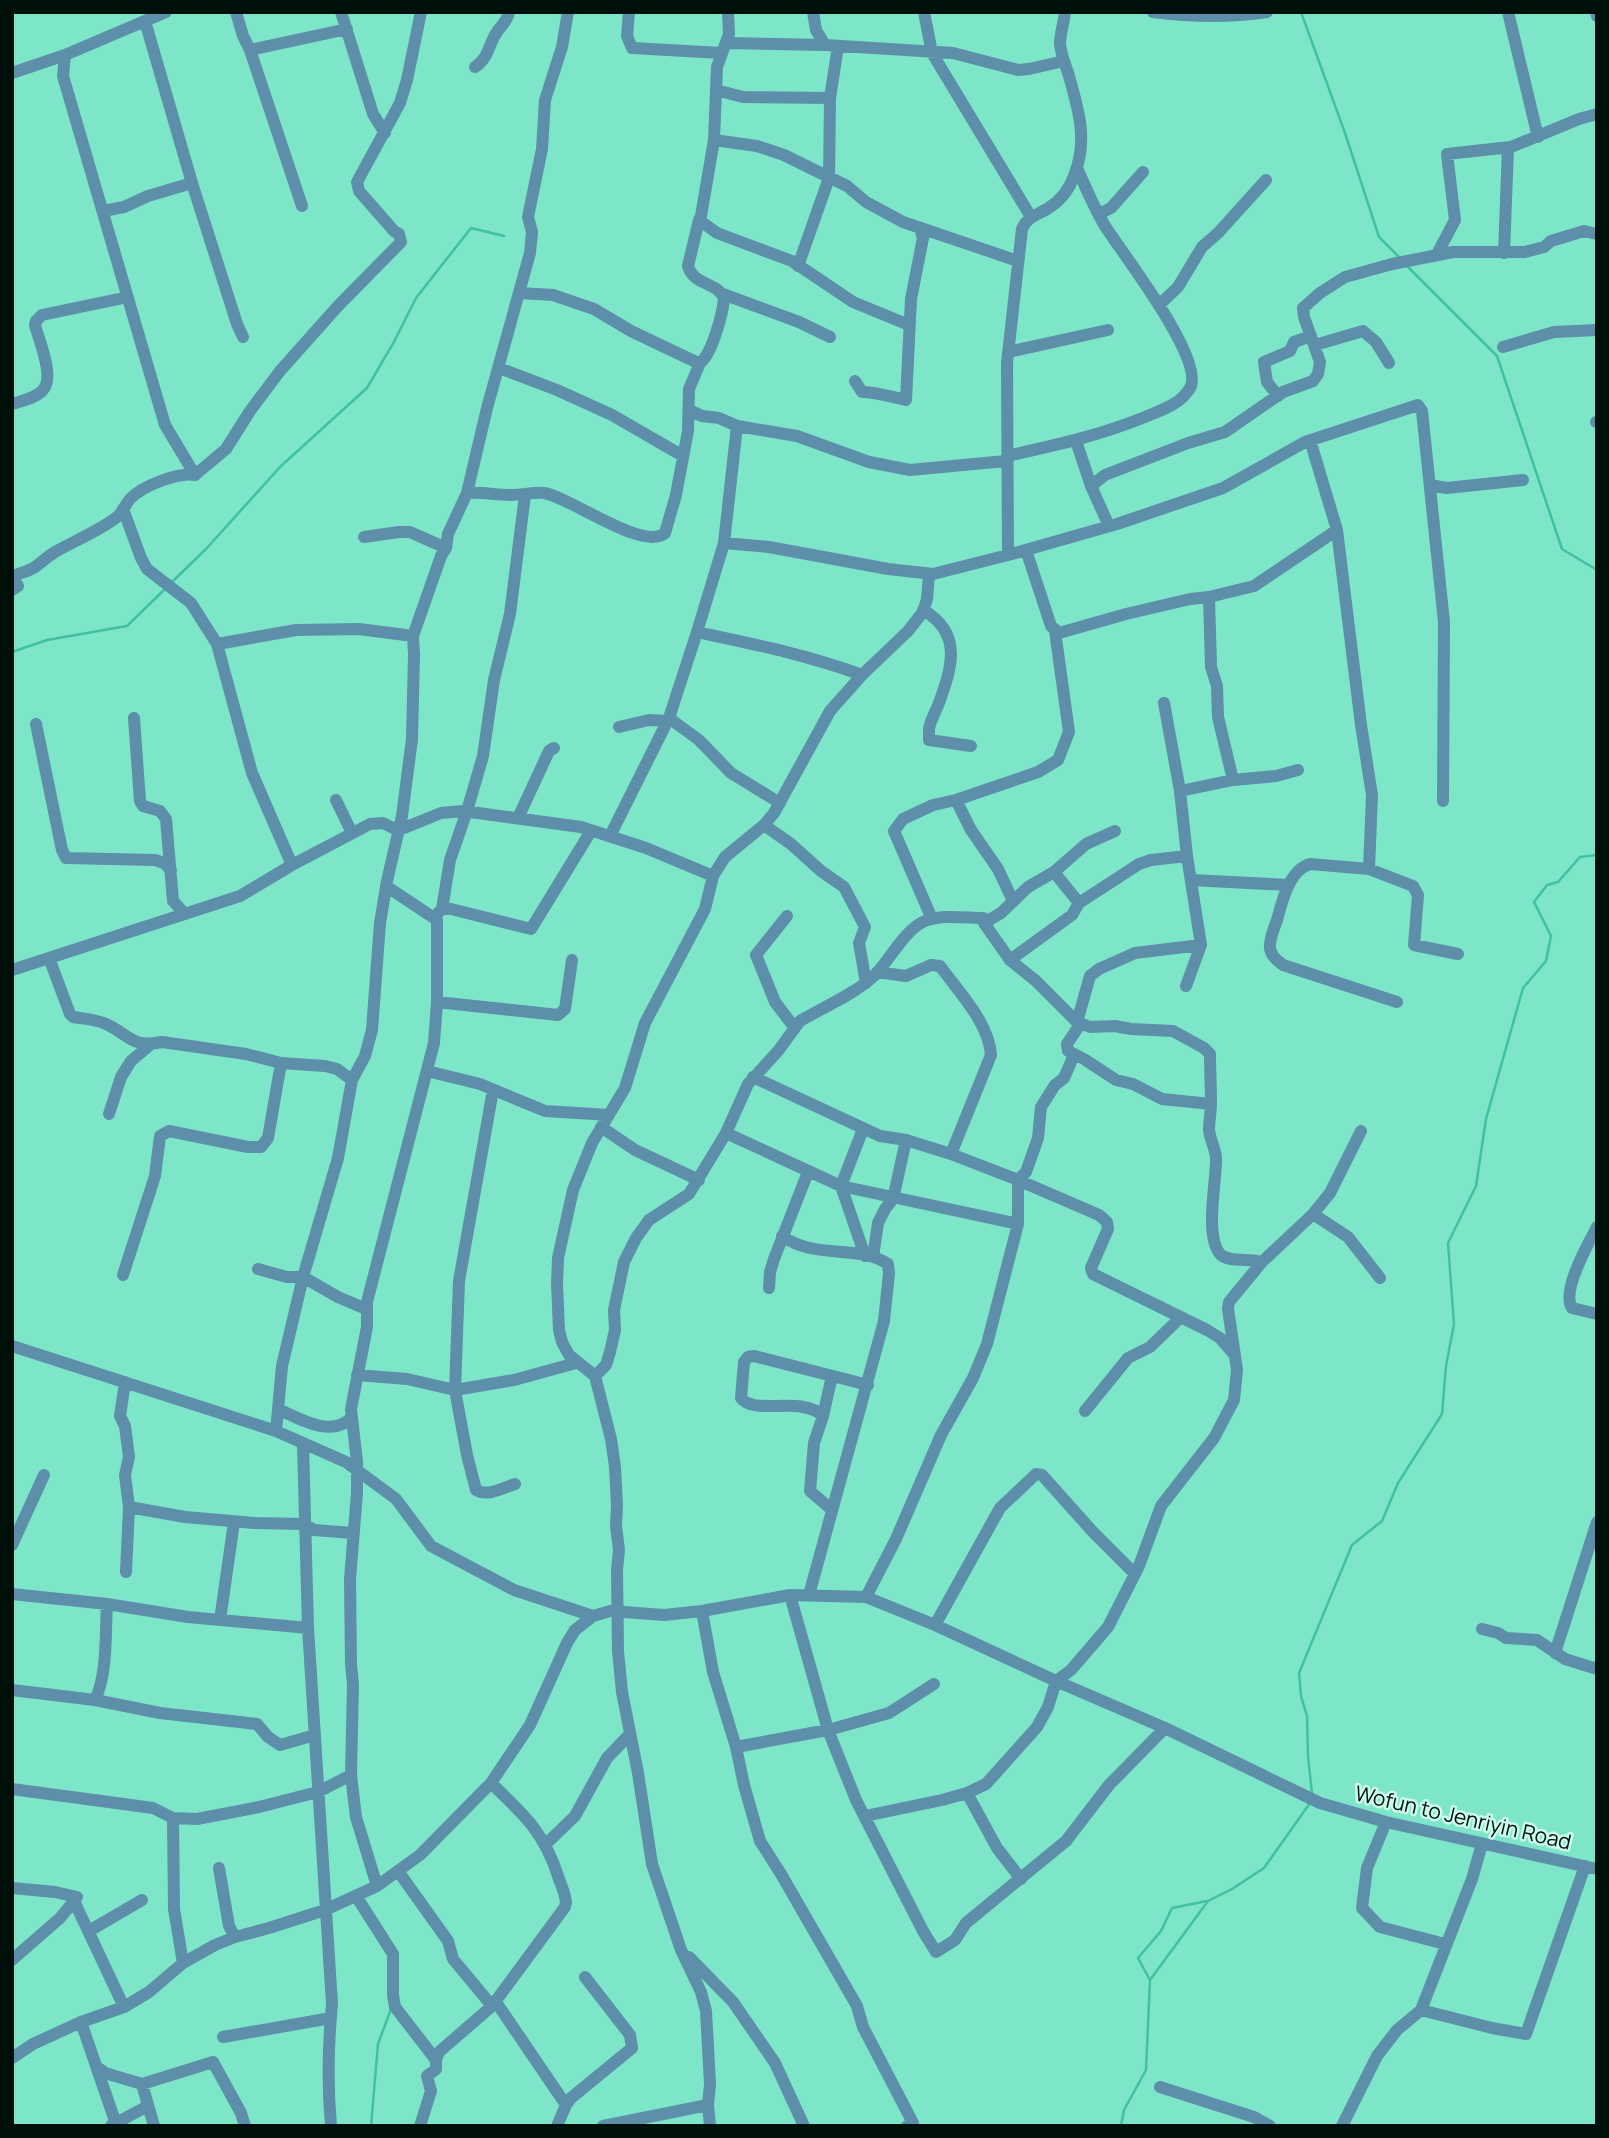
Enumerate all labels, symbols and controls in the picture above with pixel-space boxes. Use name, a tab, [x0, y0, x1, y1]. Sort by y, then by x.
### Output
street label: Wofun to Jenriyin Road	[1352, 1779, 1574, 1856]

